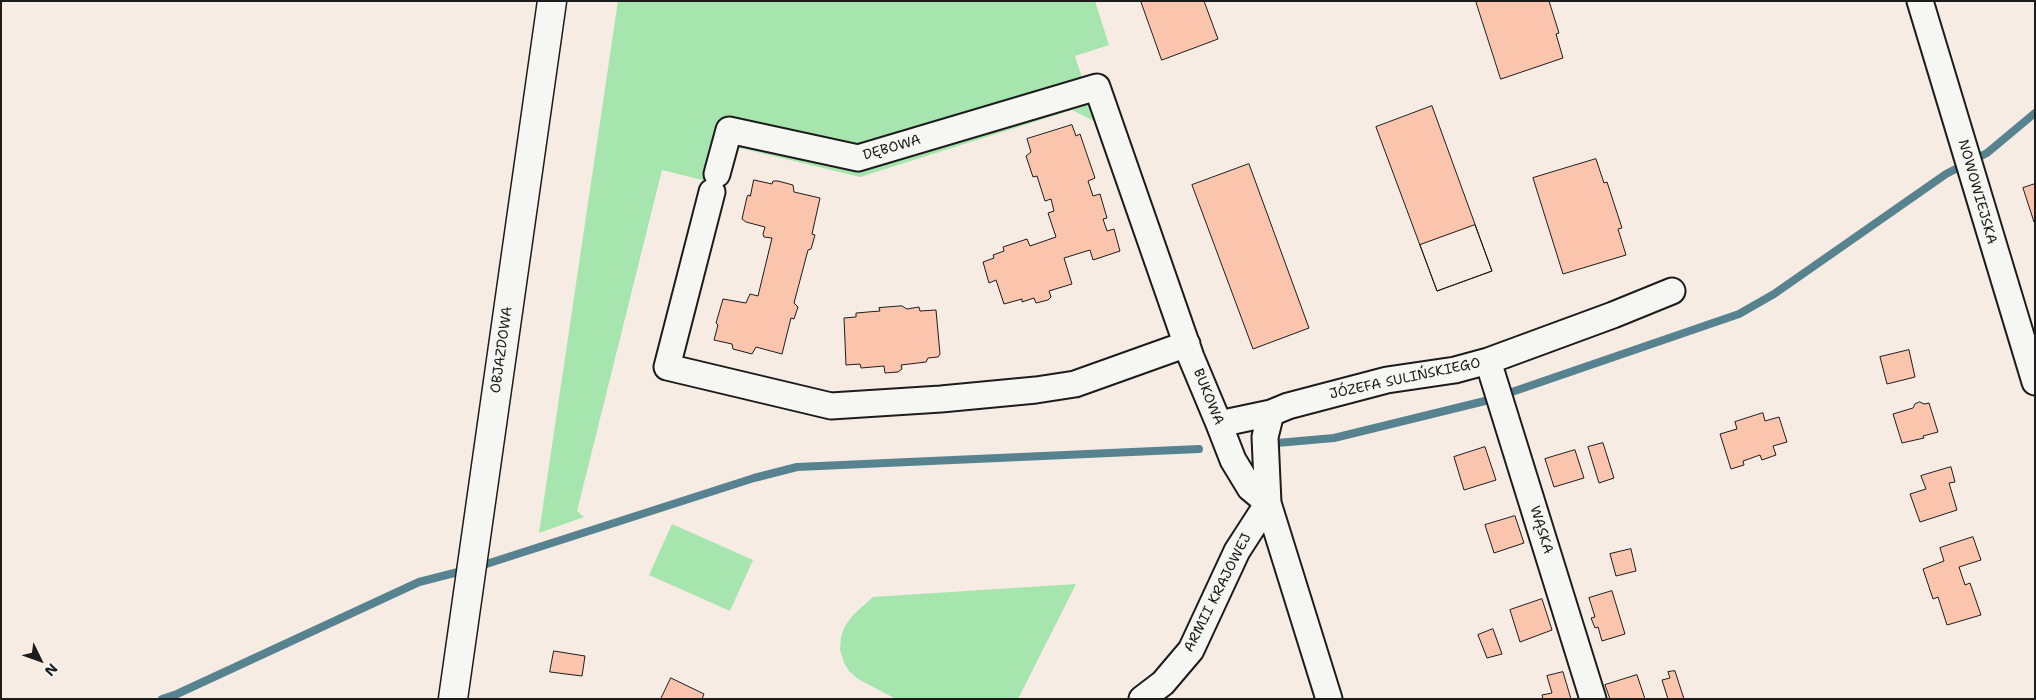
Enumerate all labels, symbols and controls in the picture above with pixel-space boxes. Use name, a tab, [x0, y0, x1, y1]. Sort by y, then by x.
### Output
street label: DĘBOWA	[861, 132, 923, 164]
street label: NOWOWIEJSKA	[1954, 138, 2000, 246]
street label: OBJAZDOWA	[488, 306, 516, 394]
street label: JÓZEFA SULIŃSKIEGO	[1328, 355, 1482, 403]
street label: BUKOWA	[1189, 366, 1227, 428]
street label: WĄSKA	[1526, 504, 1556, 556]
street label: ARMII KRAJOWEJ	[1181, 531, 1255, 655]
north arrow	[15, 635, 65, 685]
text: N	[41, 660, 62, 680]

